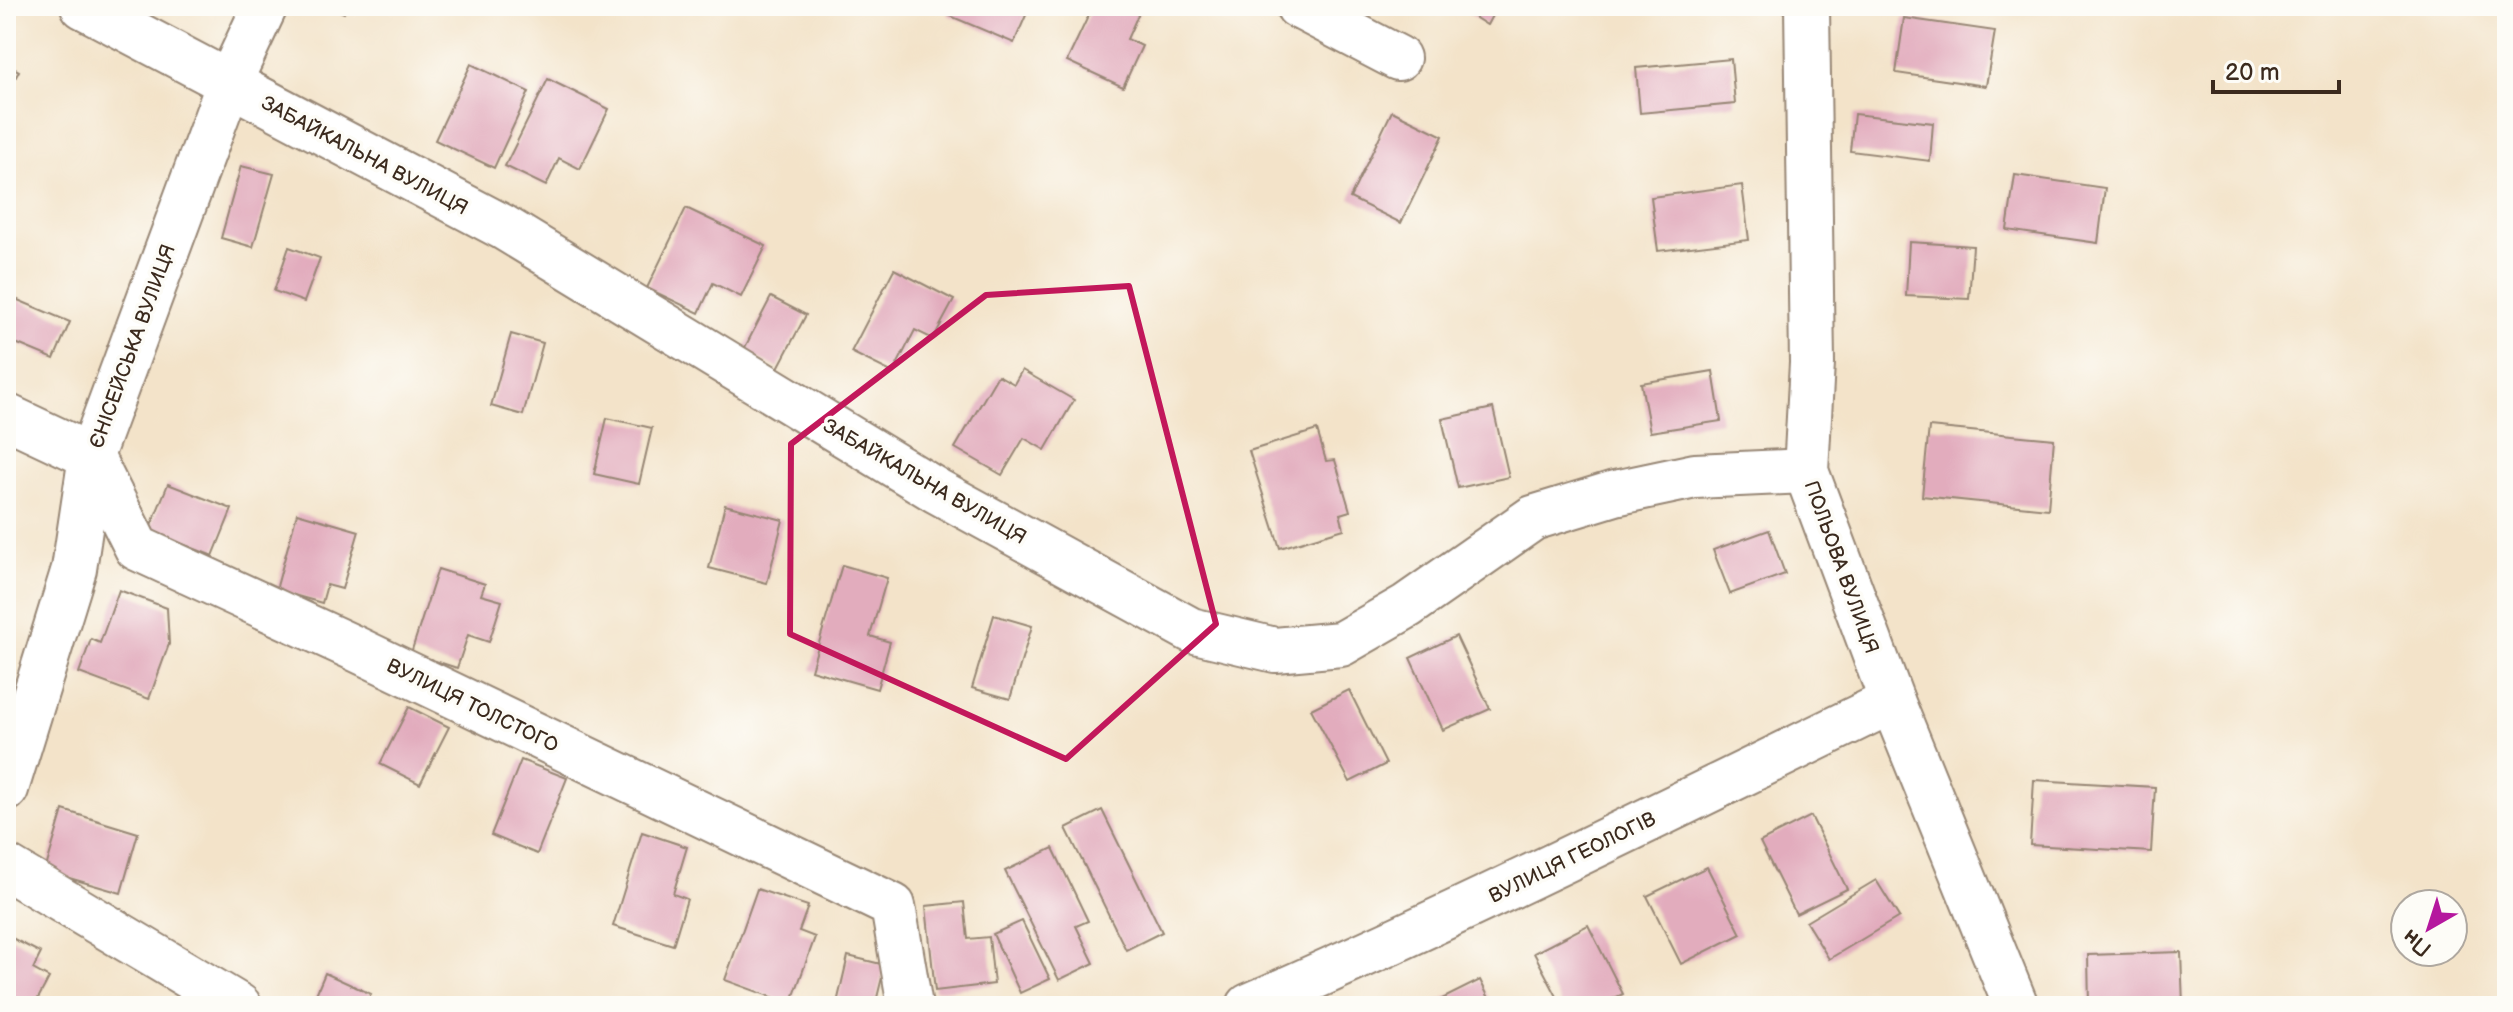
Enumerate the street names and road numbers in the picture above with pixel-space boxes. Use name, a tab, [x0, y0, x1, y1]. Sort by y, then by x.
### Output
street label: ЗАБАЙКАЛЬНА ВУЛИЦЯ	[257, 91, 472, 221]
street label: ЄНІСЕЙСЬКА ВУЛИЦЯ	[85, 241, 181, 452]
street label: ЗАБАЙКАЛЬНА ВУЛИЦЯ	[819, 414, 1030, 550]
street label: ПОЛЬОВА ВУЛИЦЯ	[1799, 478, 1883, 657]
street label: ВУЛИЦЯ ТОЛСТОГО	[383, 654, 562, 758]
street label: ВУЛИЦЯ ГЕОЛОГІВ	[1485, 807, 1660, 909]

